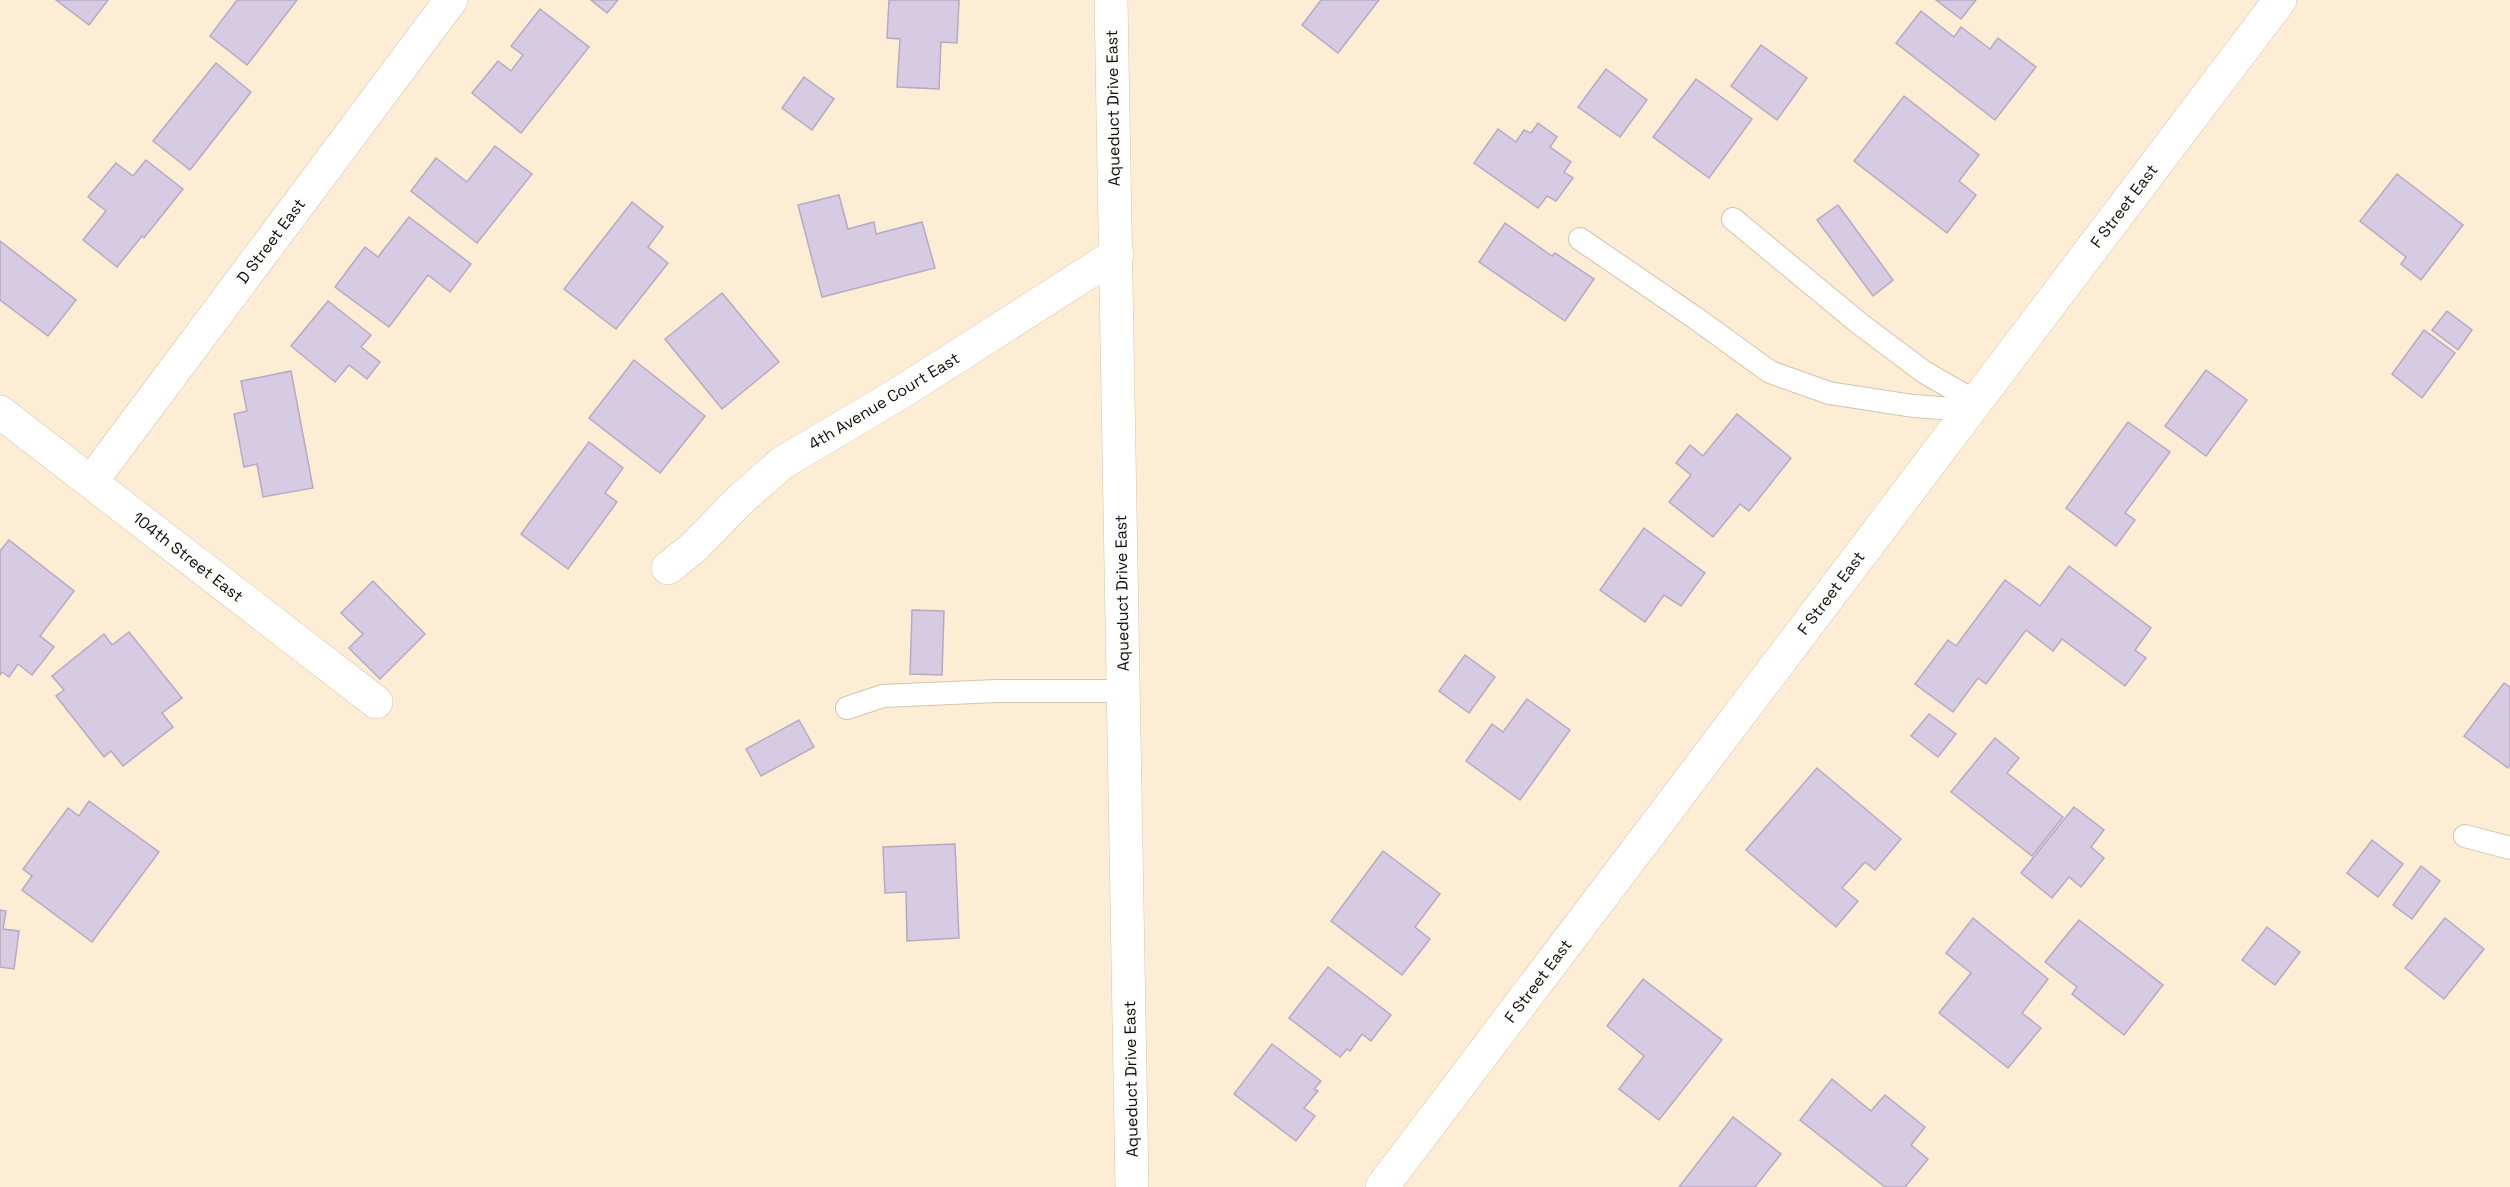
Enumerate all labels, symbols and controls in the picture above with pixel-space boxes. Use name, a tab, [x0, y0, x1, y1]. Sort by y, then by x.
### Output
street label: Aqueduct Drive East	[1101, 29, 1125, 187]
street label: F Street East	[2086, 160, 2162, 252]
street label: D Street East	[232, 194, 310, 288]
street label: 4th Avenue Court East	[804, 347, 964, 455]
street label: 104th Street East	[128, 507, 248, 607]
street label: Aqueduct Drive East	[1110, 514, 1134, 672]
street label: F Street East	[1793, 547, 1869, 639]
street label: F Street East	[1500, 935, 1576, 1027]
street label: Aqueduct Drive East	[1119, 1000, 1143, 1158]

